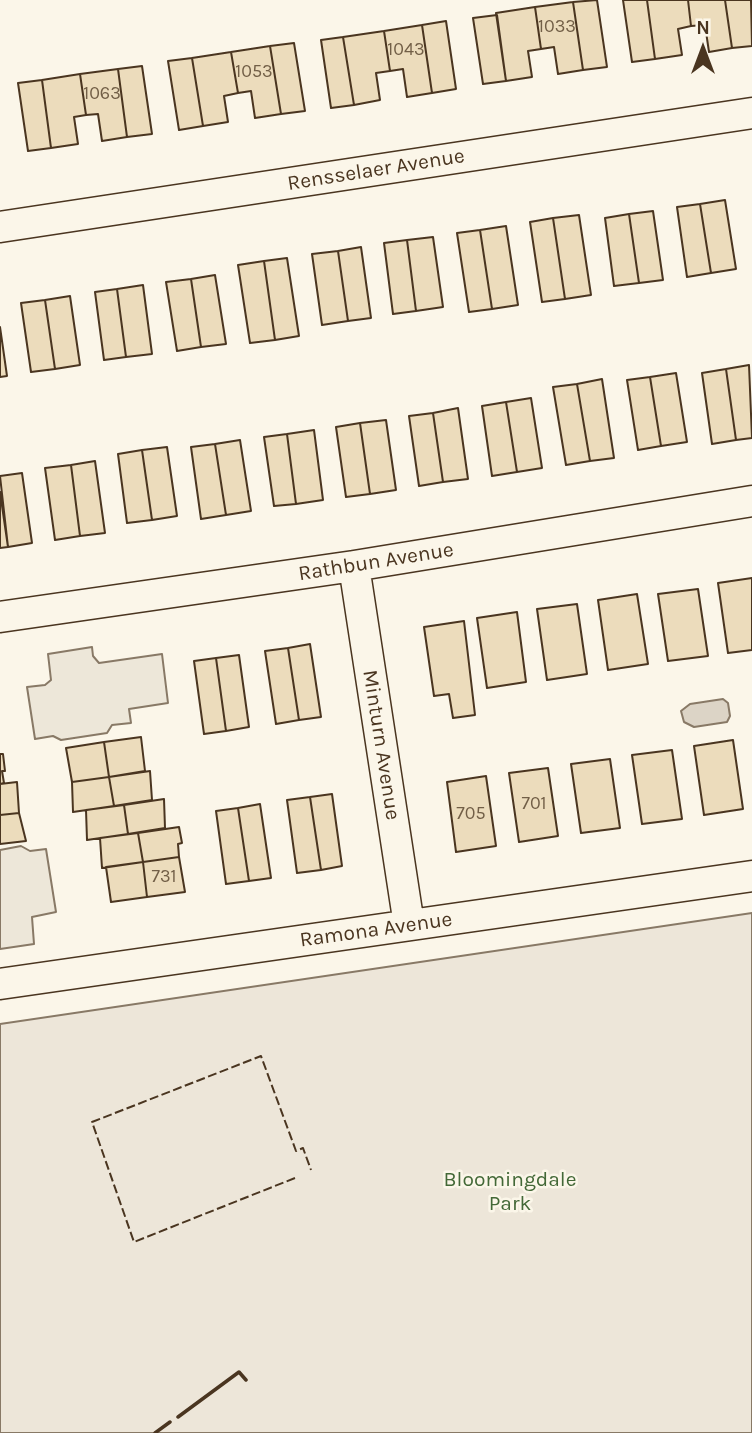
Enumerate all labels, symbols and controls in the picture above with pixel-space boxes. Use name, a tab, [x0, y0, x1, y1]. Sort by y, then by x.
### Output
north arrow	[668, 14, 738, 84]
house number: 1033	[538, 16, 576, 38]
text: N	[696, 17, 710, 39]
house number: 1043	[387, 39, 425, 61]
house number: 1053	[235, 61, 273, 83]
house number: 1063	[83, 83, 121, 105]
street label: Rensselaer Avenue	[286, 144, 466, 196]
street label: Rathbun Avenue	[297, 537, 455, 587]
street label: Minturn Avenue	[357, 668, 405, 822]
house number: 701	[521, 793, 547, 815]
house number: 705	[456, 803, 486, 825]
house number: 731	[151, 866, 177, 888]
street label: Ramona Avenue	[298, 907, 454, 953]
park label: Bloomingdale Park	[444, 1167, 576, 1217]

